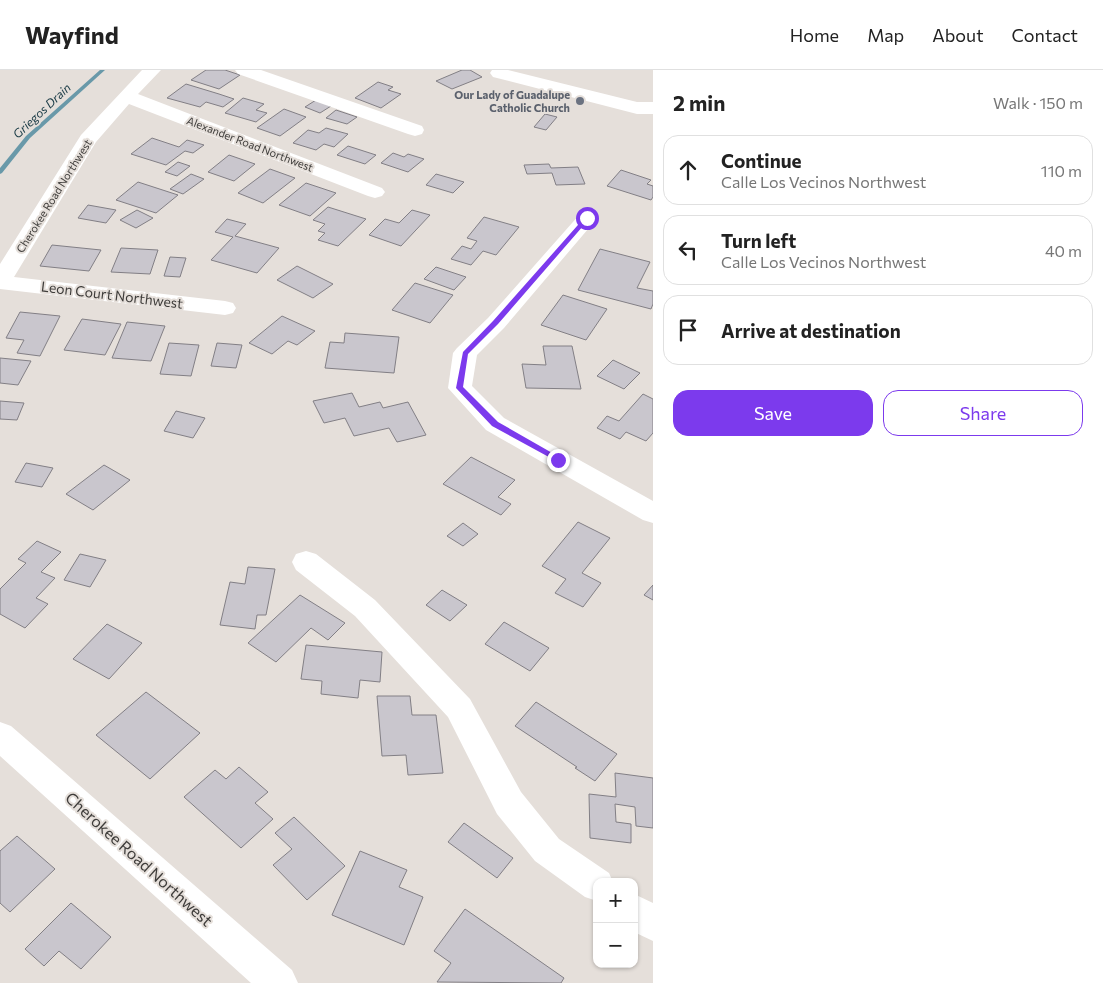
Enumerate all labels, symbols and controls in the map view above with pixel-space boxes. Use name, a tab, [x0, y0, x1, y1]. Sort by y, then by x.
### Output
text: Wayfind	[25, 20, 119, 49]
text: Home	[790, 24, 839, 46]
text: Map	[867, 24, 904, 46]
text: About	[932, 24, 984, 46]
text: Contact	[1012, 24, 1078, 46]
water label: Griegos Drain	[10, 80, 73, 141]
place label: Our Lady of Guadalupe Catholic Church	[454, 88, 570, 114]
text: 2 min	[673, 90, 725, 115]
text: Walk · 150 m	[993, 93, 1083, 112]
marker: Our Lady of Guadalupe Catholic Church	[574, 95, 586, 107]
street label: Alexander Road Northwest	[185, 113, 316, 174]
street label: Cherokee Road Northwest	[13, 136, 94, 255]
text: Continue	[721, 149, 801, 172]
icon: ahead	[674, 156, 702, 184]
text: 110 m	[1041, 161, 1082, 180]
text: Calle Los Vecinos Northwest	[721, 172, 926, 191]
route start	[576, 207, 599, 230]
text: Turn left	[721, 229, 796, 252]
icon: left	[674, 236, 702, 264]
text: 40 m	[1045, 241, 1082, 260]
text: Calle Los Vecinos Northwest	[721, 252, 926, 271]
street label: Leon Court Northwest	[40, 277, 184, 312]
icon: arrive	[674, 316, 702, 344]
text: Arrive at destination	[721, 319, 901, 342]
button: Save	[673, 390, 873, 436]
button: Share	[883, 390, 1083, 436]
route end	[547, 449, 570, 472]
street label: Cherokee Road Northwest	[62, 788, 217, 930]
map controls	[593, 878, 638, 968]
button: +	[593, 878, 638, 923]
button: −	[593, 923, 638, 968]

